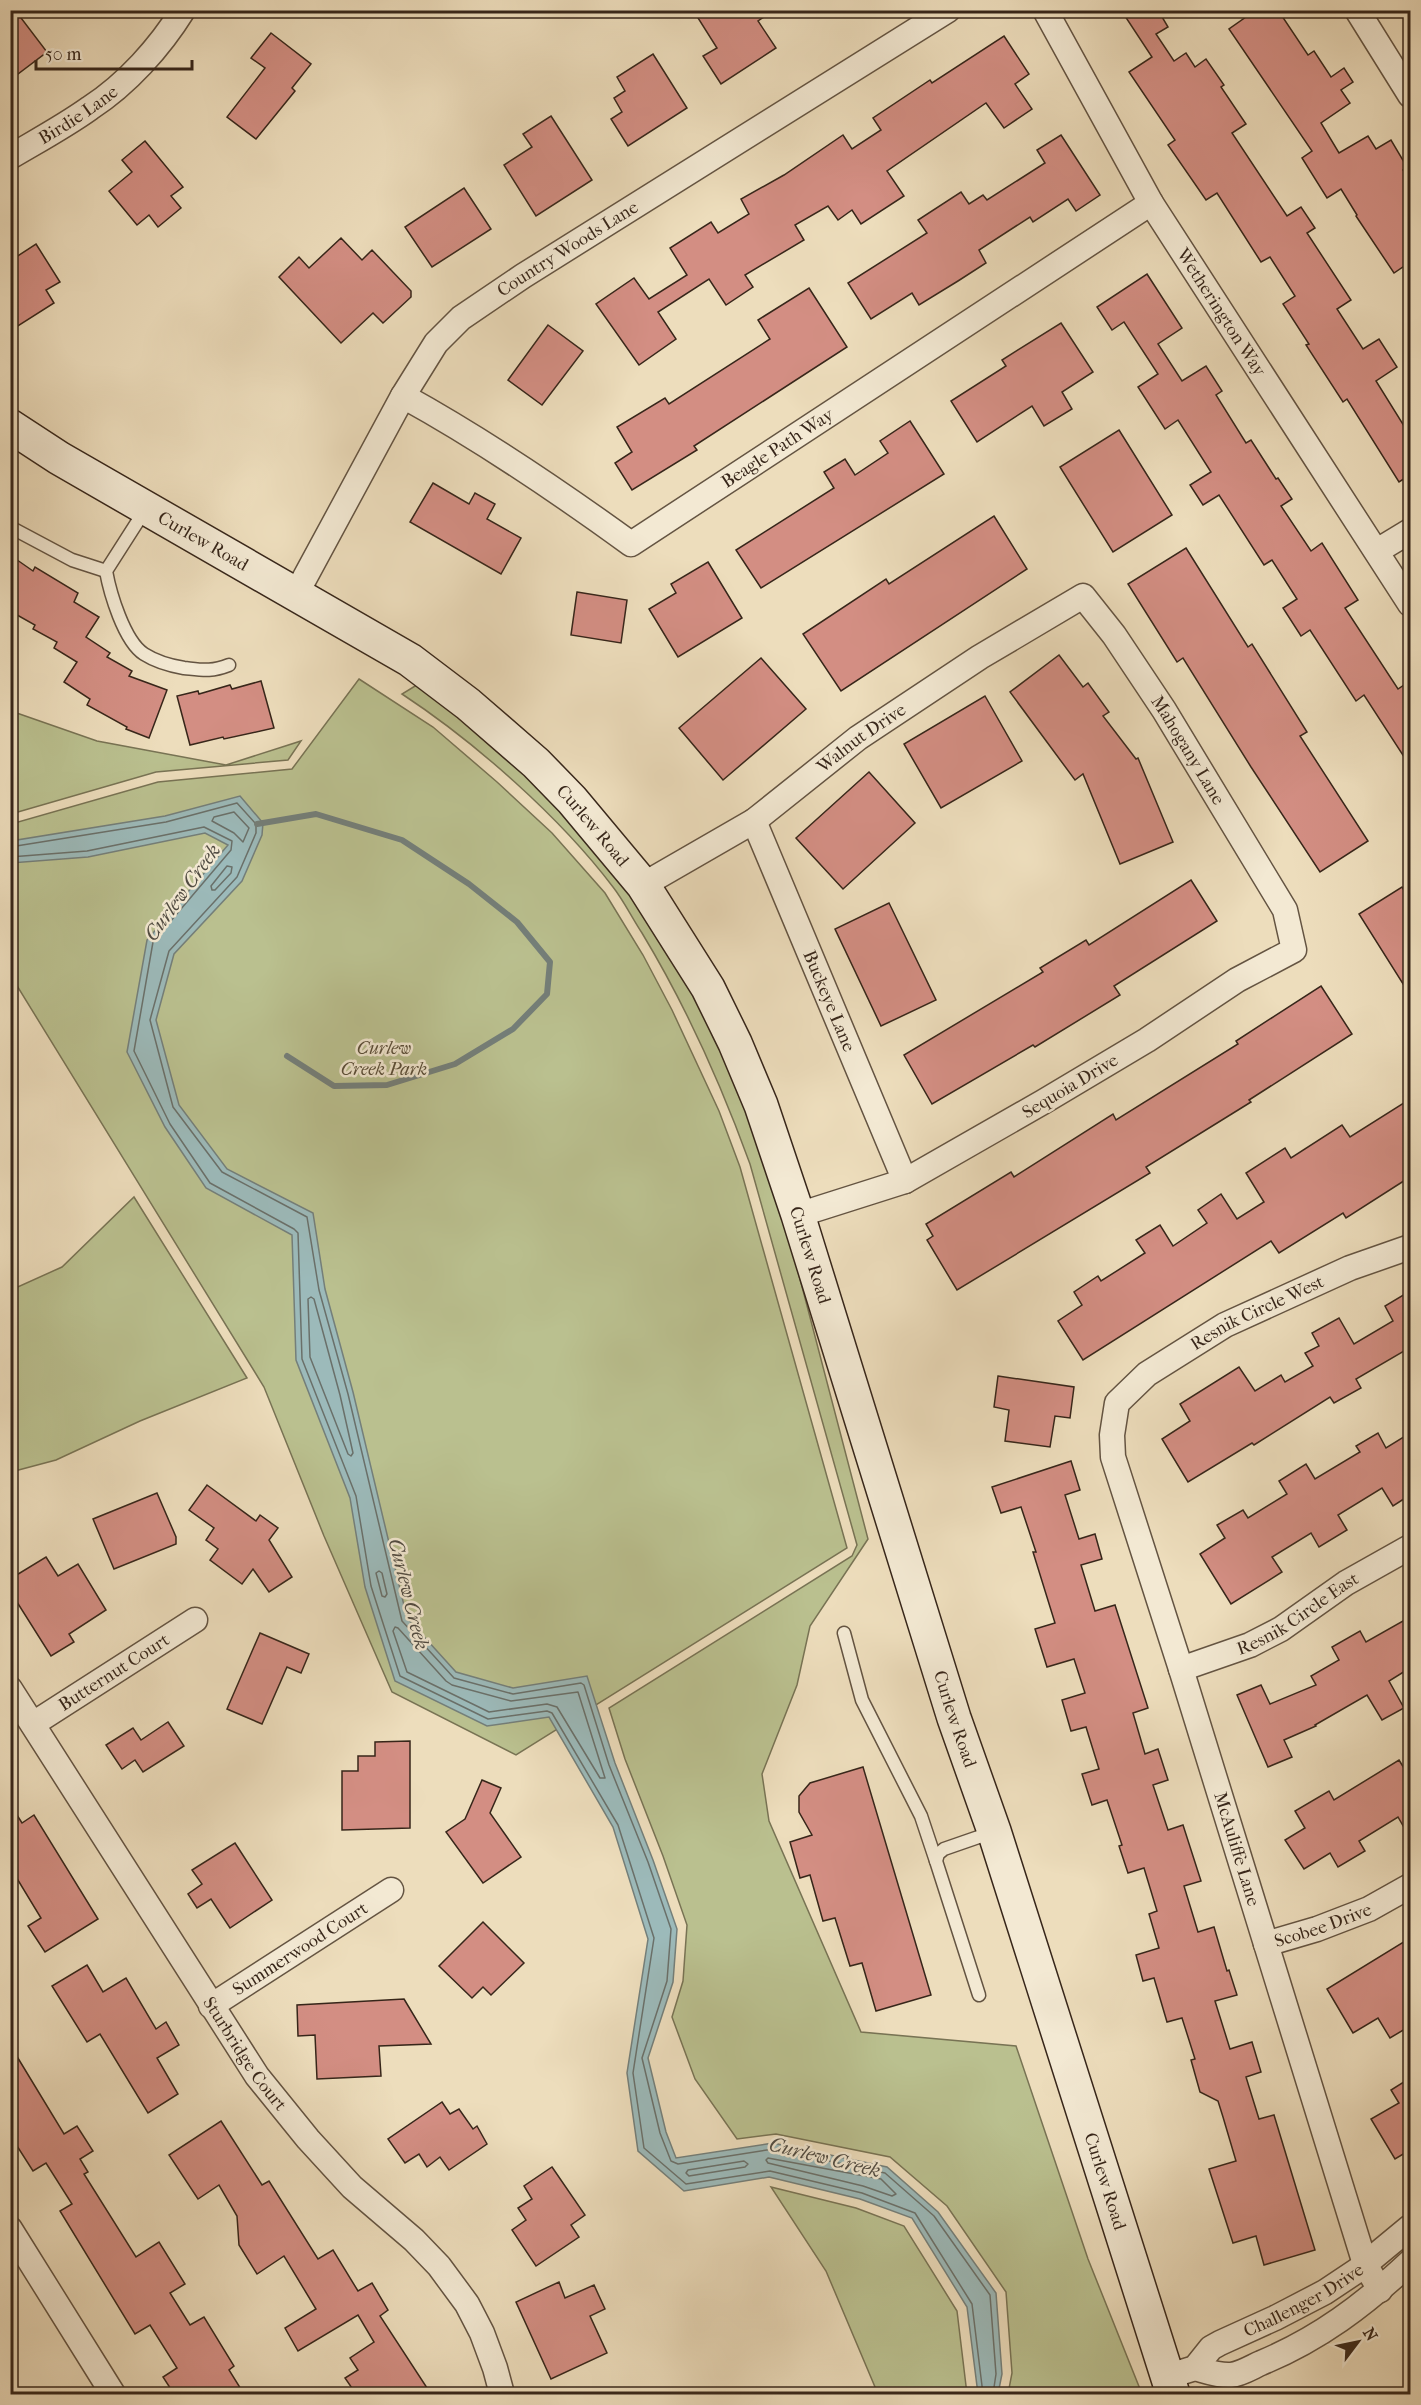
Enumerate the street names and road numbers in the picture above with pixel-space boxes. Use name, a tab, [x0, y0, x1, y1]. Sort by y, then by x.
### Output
street label: Birdie Lane	[35, 81, 122, 149]
street label: Country Woods Lane	[493, 197, 642, 301]
street label: Wetherington Way	[1172, 244, 1271, 381]
street label: Beagle Path Way	[718, 403, 839, 493]
street label: Curlew Road	[154, 507, 252, 576]
street label: Mahogany Lane	[1146, 692, 1229, 809]
street label: Walnut Drive	[812, 699, 910, 778]
street label: Curlew Road	[552, 781, 633, 871]
street label: Buckeye Lane	[798, 947, 860, 1055]
street label: Sequoia Drive	[1019, 1050, 1122, 1123]
street label: Curlew Road	[785, 1204, 835, 1307]
street label: Resnik Circle West	[1187, 1271, 1328, 1355]
street label: Resnik Circle East	[1234, 1568, 1363, 1660]
street label: Butternut Court	[55, 1629, 174, 1716]
street label: Curlew Road	[929, 1668, 981, 1771]
street label: McAuliffe Lane	[1209, 1790, 1264, 1909]
street label: Summerwood Court	[229, 1897, 372, 2000]
street label: Scobee Drive	[1272, 1899, 1375, 1952]
street label: Sturbridge Court	[198, 1993, 291, 2116]
street label: Curlew Road	[1080, 2130, 1130, 2233]
street label: Challenger Drive	[1240, 2259, 1368, 2342]

